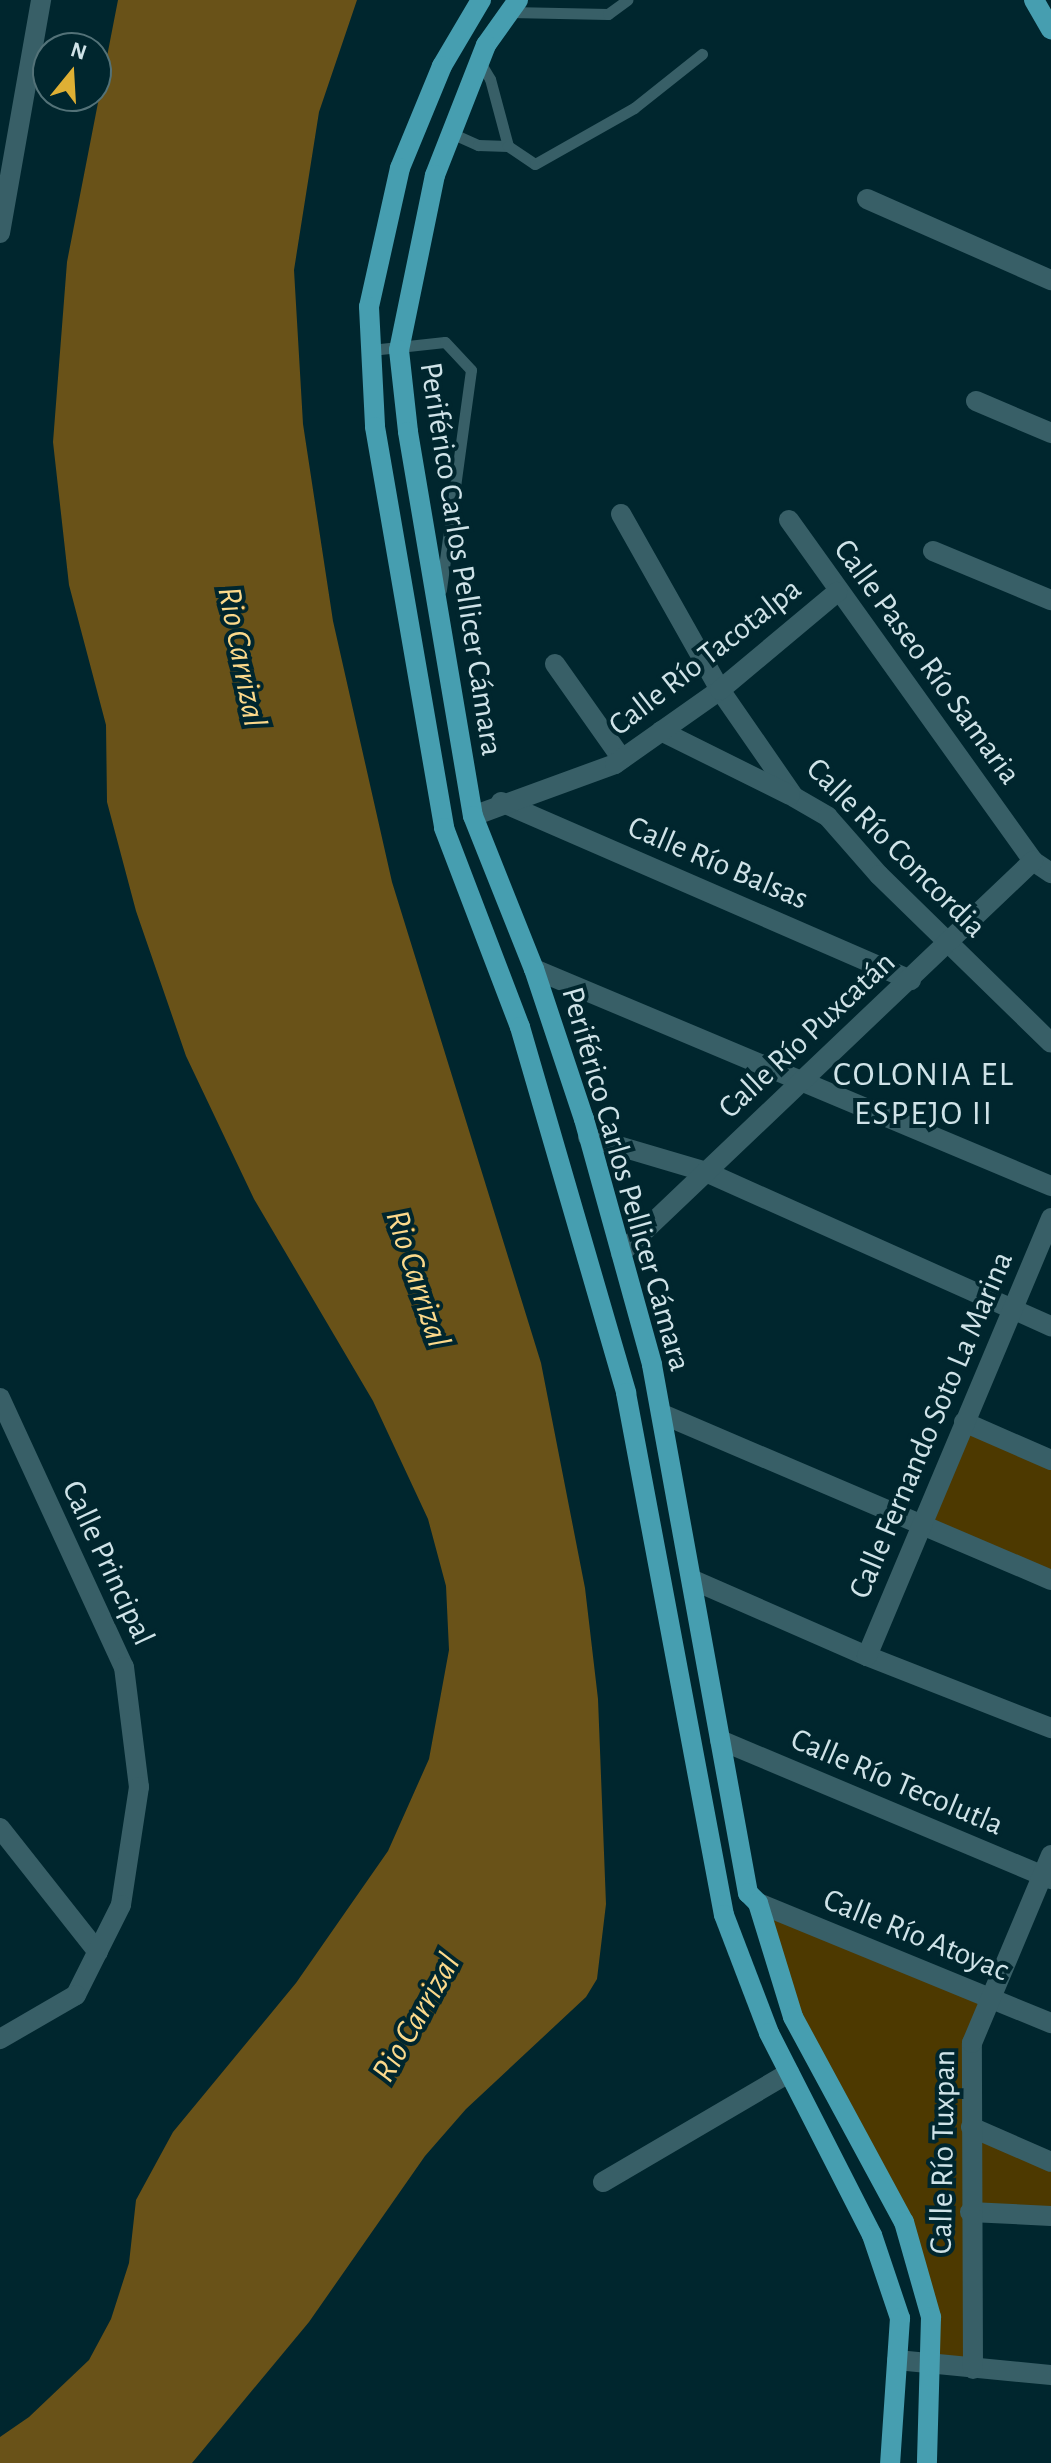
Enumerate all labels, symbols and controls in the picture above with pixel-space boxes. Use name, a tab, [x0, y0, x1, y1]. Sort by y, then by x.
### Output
north arrow	[32, 32, 112, 112]
text: N	[68, 38, 89, 64]
street label: Periférico Carlos Pellicer Cámara	[411, 360, 511, 758]
street label: Calle Paseo Río Samaria	[825, 532, 1029, 792]
street label: Calle Río Tacotalpa	[601, 570, 809, 744]
water label: Rio Carrizal	[207, 583, 275, 731]
street label: Calle Río Concordia	[798, 750, 994, 946]
street label: Calle Río Balsas	[622, 808, 814, 918]
street label: Calle Río Puxcatán	[711, 943, 903, 1127]
street label: Periférico Carlos Pellicer Cámara	[553, 982, 699, 1376]
district label: COLONIA EL ESPEJO II	[833, 1055, 1015, 1134]
water label: Rio Carrizal	[376, 1205, 458, 1353]
street label: Calle Fernando Soto La Marina	[840, 1246, 1022, 1604]
street label: Calle Principal	[53, 1475, 163, 1651]
street label: Calle Río Tecolutla	[785, 1720, 1009, 1844]
street label: Calle Río Atoyac	[818, 1880, 1014, 1990]
water label: Rio Carrizal	[364, 1946, 470, 2090]
street label: Calle Río Tuxpan	[922, 2049, 964, 2255]

